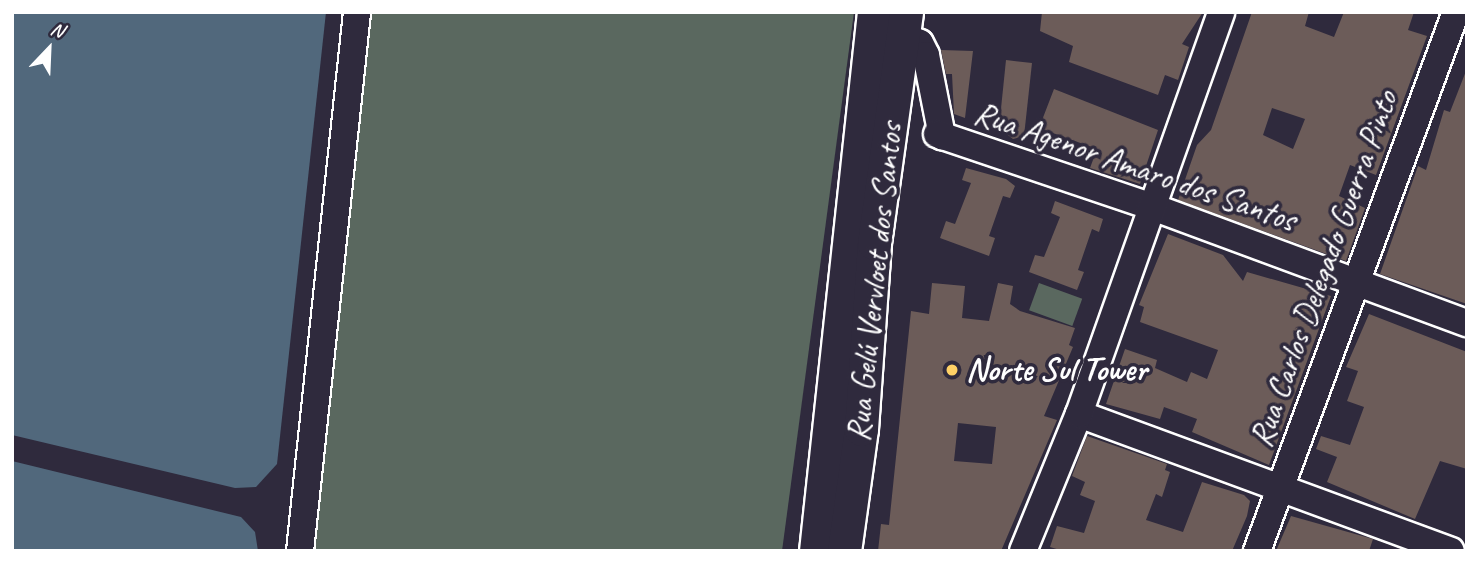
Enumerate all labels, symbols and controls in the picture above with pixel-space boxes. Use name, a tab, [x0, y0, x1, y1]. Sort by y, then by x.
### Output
north arrow	[14, 14, 84, 84]
text: N	[47, 16, 67, 43]
street label: Rua Carlos Delegado Guerra Pinto	[1241, 85, 1407, 453]
street label: Rua Agenor Amaro dos Santos	[968, 93, 1302, 241]
street label: Rua Gelú Vervloet dos Santos	[839, 120, 911, 444]
place label: Norte Sul Tower	[966, 350, 1146, 390]
marker: Norte Sul Tower	[944, 362, 960, 378]

